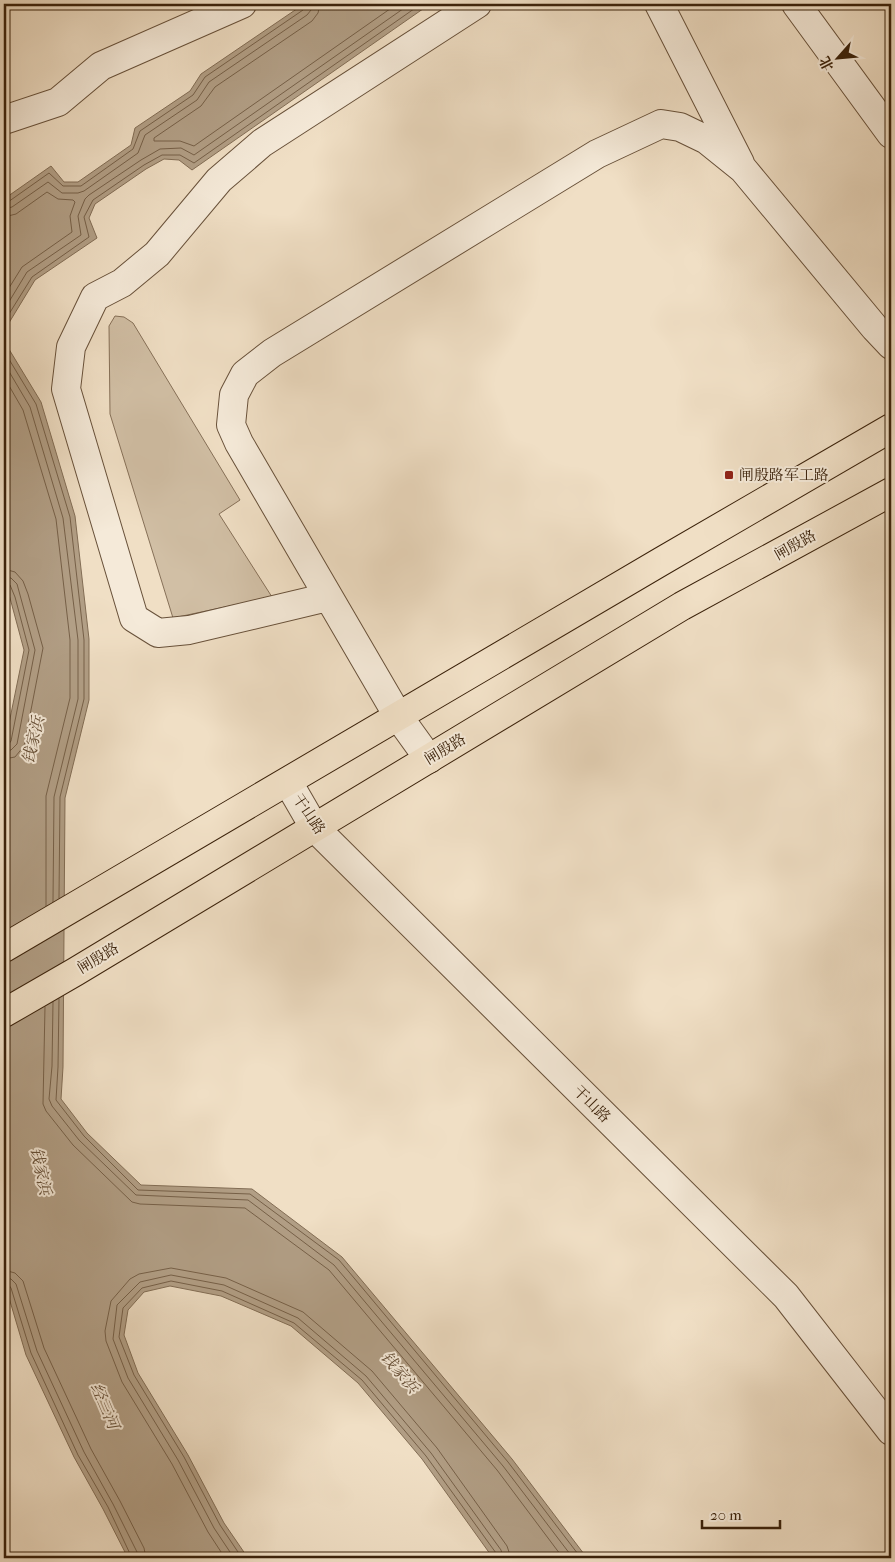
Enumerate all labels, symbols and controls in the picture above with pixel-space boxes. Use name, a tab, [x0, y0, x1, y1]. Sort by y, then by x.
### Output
north arrow	[812, 32, 862, 82]
text: 北	[816, 54, 838, 74]
place label: 闸殷路军工路	[739, 466, 829, 484]
marker: 闸殷路军工路	[723, 469, 735, 481]
street label: 闸殷路	[771, 526, 819, 564]
water label: 钱家浜	[18, 713, 48, 766]
street label: 闸殷路	[421, 730, 469, 768]
street label: 干山路	[289, 790, 329, 838]
street label: 闸殷路	[74, 939, 122, 977]
street label: 干山路	[570, 1082, 614, 1126]
water label: 钱家浜	[27, 1146, 56, 1198]
water label: 钱家浜	[377, 1348, 424, 1398]
water label: 经三河	[87, 1380, 124, 1435]
scale bar	[702, 1497, 780, 1529]
text: 20 m	[710, 1506, 742, 1524]

